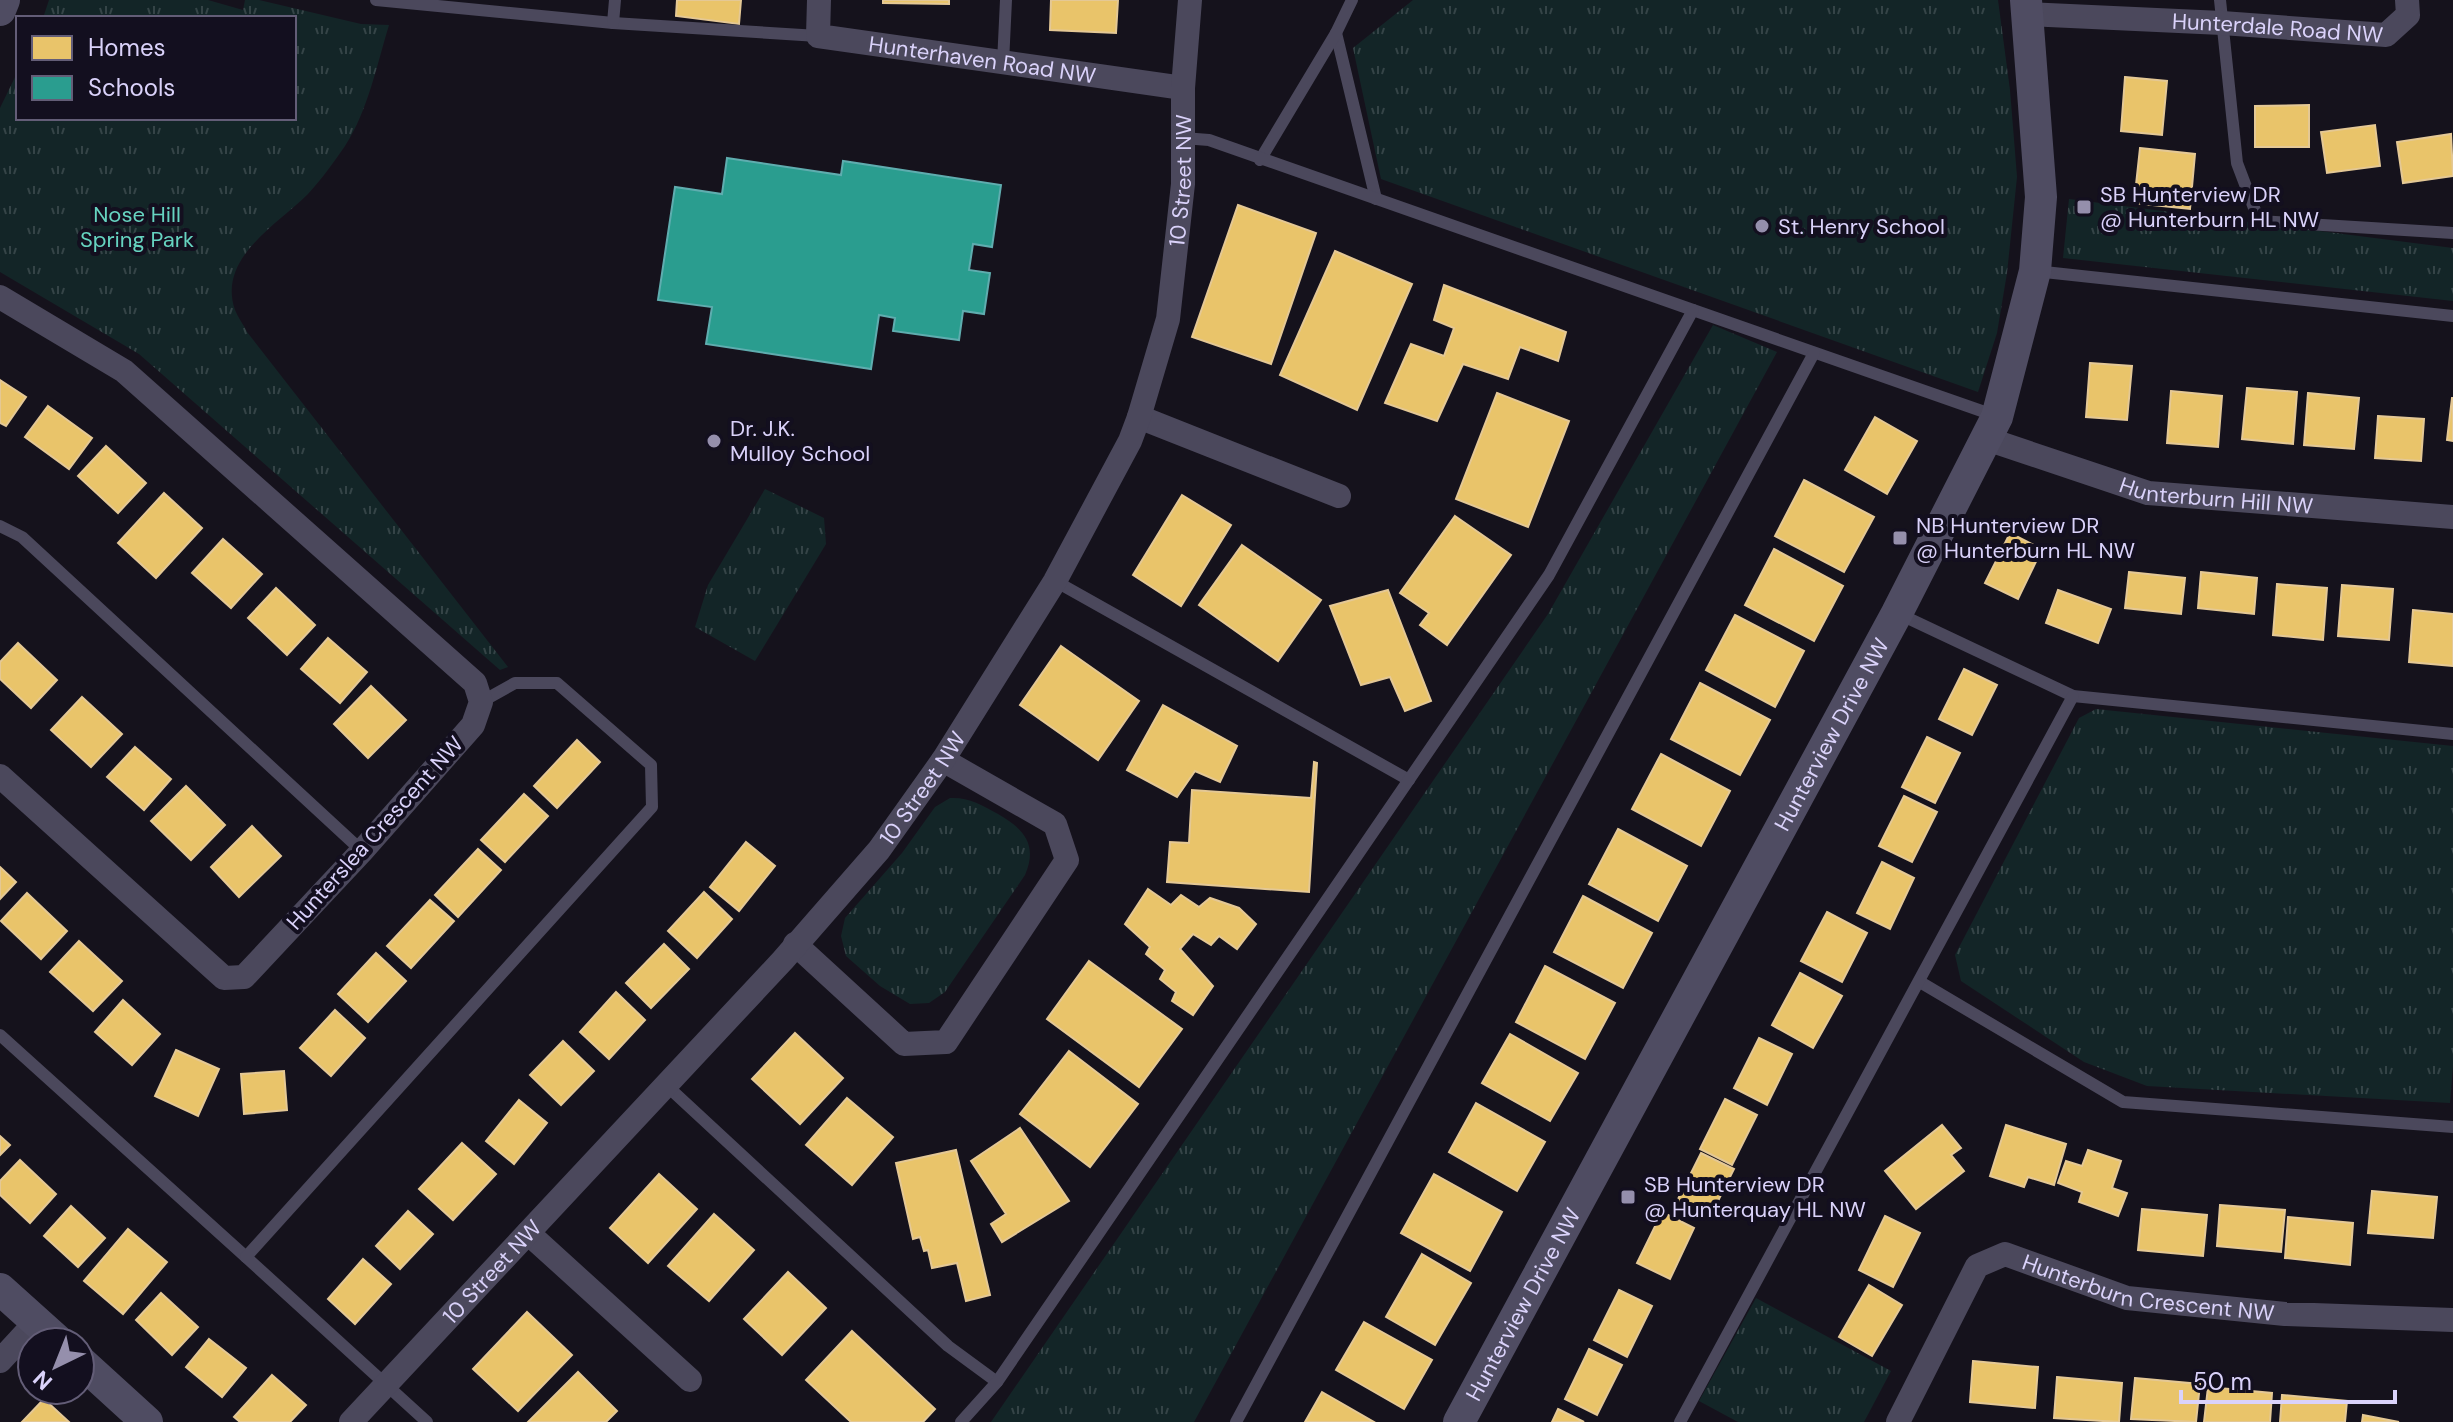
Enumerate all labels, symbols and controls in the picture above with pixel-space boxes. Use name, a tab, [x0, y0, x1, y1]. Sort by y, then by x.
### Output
street label: Hunterdale Road NW	[2171, 6, 2384, 49]
legend	[16, 16, 296, 120]
street label: Hunterhaven Road NW	[867, 29, 1098, 90]
text: Homes	[88, 32, 166, 63]
text: Schools	[88, 72, 175, 103]
street label: 10 Street NW	[1162, 114, 1198, 248]
place label: SB Hunterview DR @ Hunterburn HL NW	[2100, 180, 2319, 234]
marker: SB Hunterview DR @ Hunterburn HL NW	[2075, 198, 2093, 216]
park label: Nose Hill Spring Park	[80, 200, 194, 254]
place label: St. Henry School	[1778, 212, 1945, 241]
marker: St. Henry School	[1753, 217, 1771, 235]
place label: Dr. J.K. Mulloy School	[730, 414, 870, 468]
marker: Dr. J.K. Mulloy School	[705, 432, 723, 450]
street label: Hunterburn Hill NW	[2116, 470, 2314, 520]
place label: NB Hunterview DR @ Hunterburn HL NW	[1916, 511, 2135, 565]
marker: NB Hunterview DR @ Hunterburn HL NW	[1891, 529, 1909, 547]
street label: Hunterview Drive NW	[1767, 633, 1895, 836]
street label: 10 Street NW	[873, 726, 972, 851]
street label: Hunterslea Crescent NW	[280, 730, 470, 936]
place label: SB Hunterview DR @ Hunterquay HL NW	[1644, 1170, 1866, 1224]
marker: SB Hunterview DR @ Hunterquay HL NW	[1619, 1188, 1637, 1206]
street label: Hunterview Drive NW	[1459, 1203, 1587, 1406]
street label: 10 Street NW	[436, 1213, 548, 1330]
street label: Hunterburn Crescent NW	[2019, 1247, 2276, 1327]
north arrow	[16, 1326, 96, 1406]
scale bar	[2181, 1354, 2395, 1404]
text: N	[27, 1364, 58, 1396]
text: 50 m	[2193, 1366, 2252, 1397]

